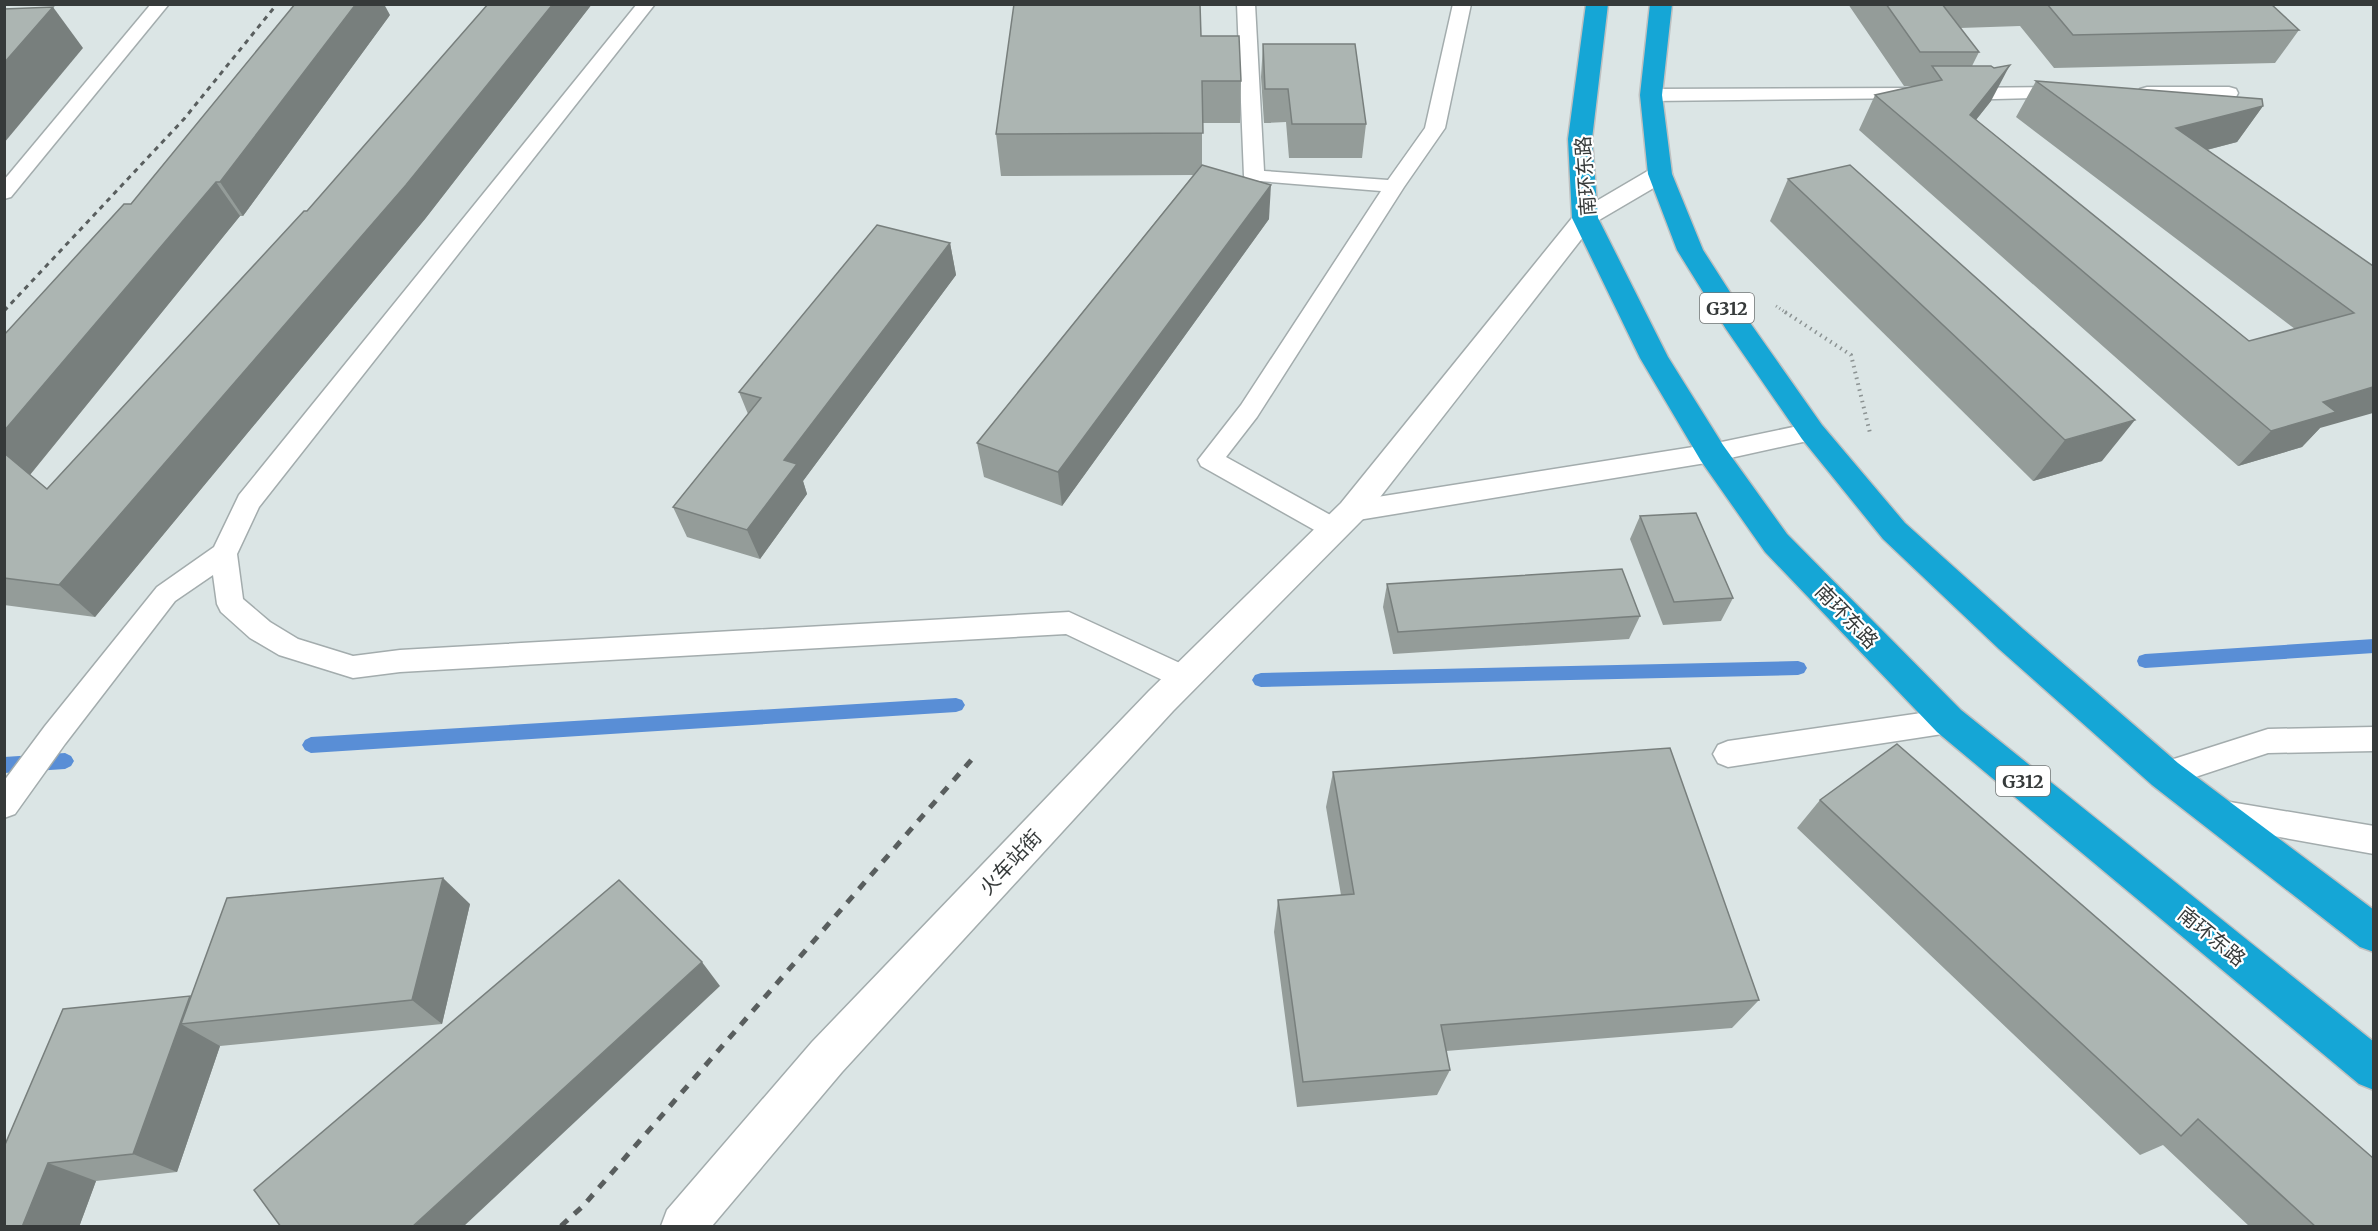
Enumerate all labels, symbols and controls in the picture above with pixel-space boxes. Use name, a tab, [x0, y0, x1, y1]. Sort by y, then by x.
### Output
street label: 南环东路	[1570, 135, 1600, 217]
road number: G312	[1700, 293, 1754, 323]
street label: 南环东路	[1810, 579, 1884, 653]
road number: G312	[1996, 766, 2050, 796]
street label: 火车站街	[974, 824, 1046, 900]
street label: 南环东路	[2173, 901, 2251, 971]

